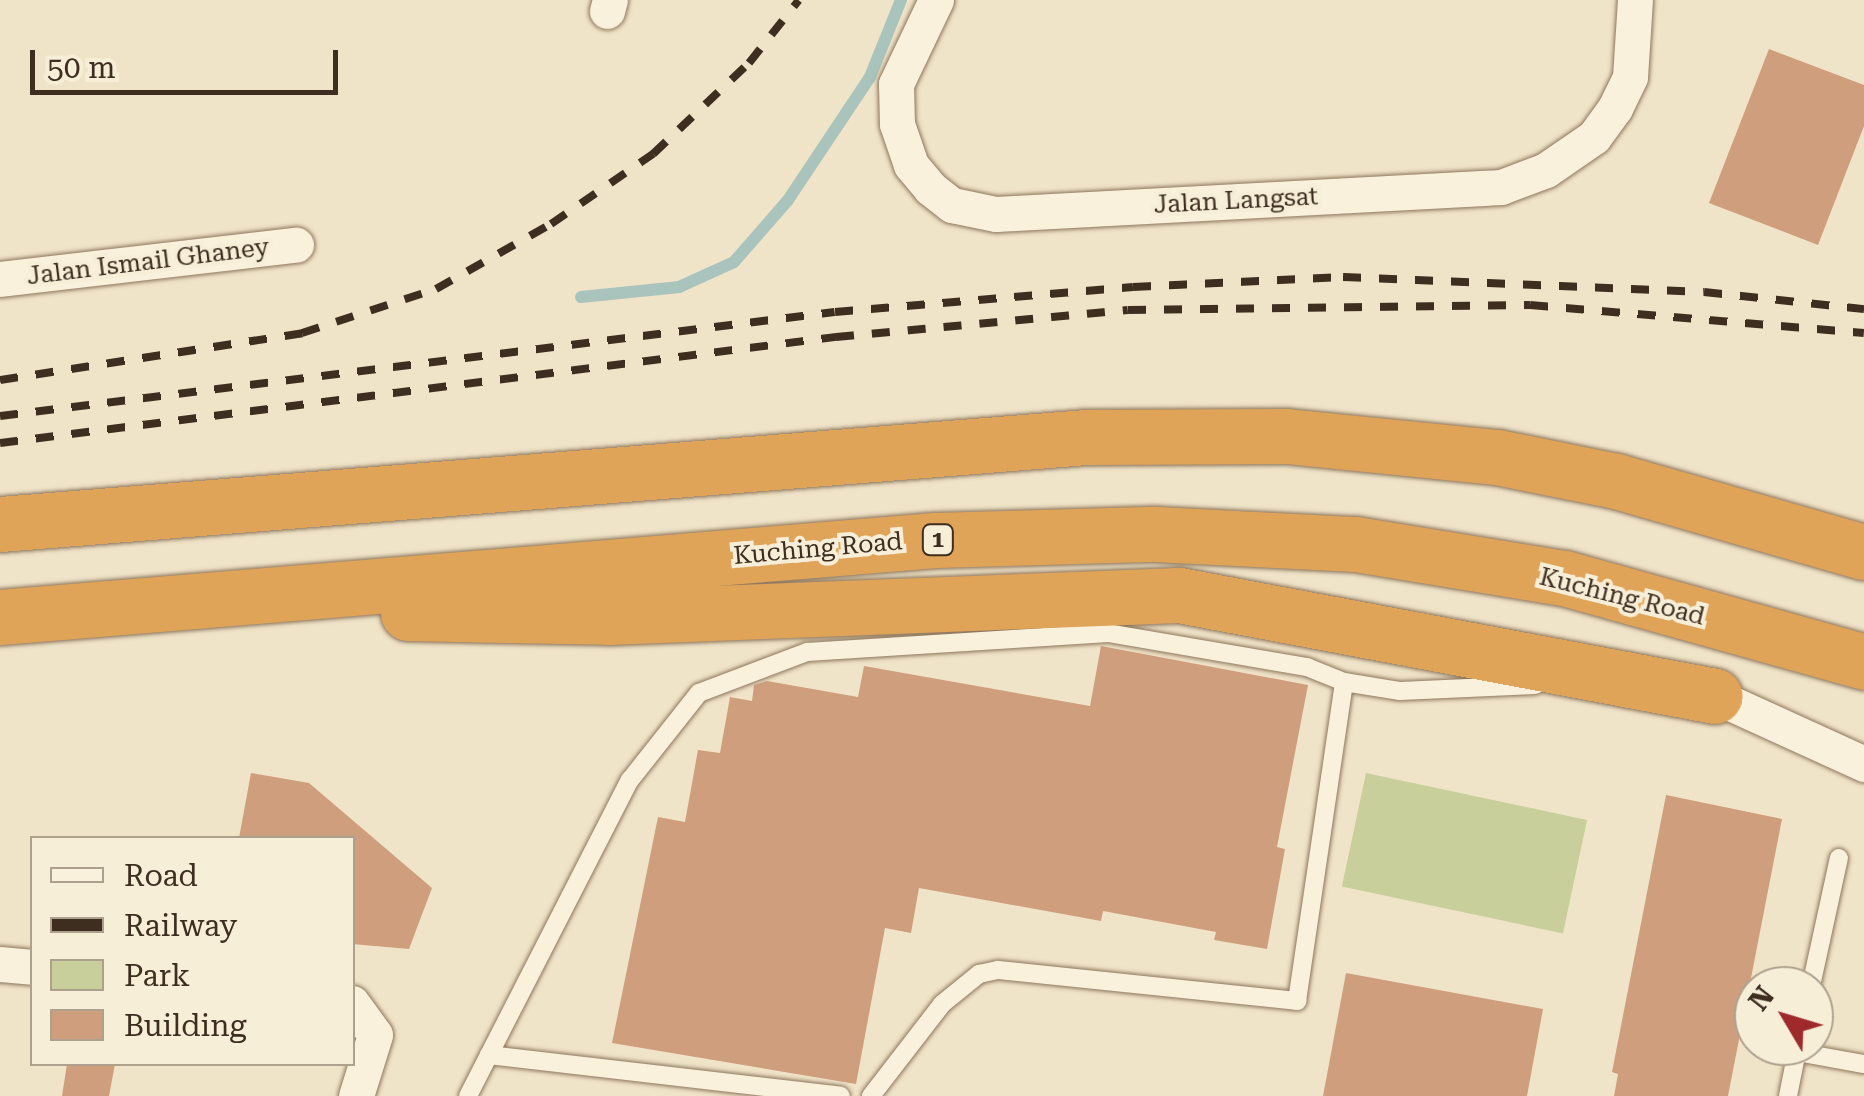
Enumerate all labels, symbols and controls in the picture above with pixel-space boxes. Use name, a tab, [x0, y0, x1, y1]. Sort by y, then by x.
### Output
scale bar	[35, 30, 342, 92]
text: 50 m	[47, 50, 116, 85]
street label: Jalan Langsat	[1153, 182, 1319, 220]
street label: Jalan Ismail Ghaney	[25, 232, 271, 292]
road number: 1	[920, 523, 956, 557]
street label: Kuching Road	[732, 527, 904, 571]
street label: Kuching Road	[1536, 562, 1708, 632]
legend	[30, 836, 355, 1066]
text: Road	[124, 858, 198, 893]
text: Railway	[124, 908, 237, 943]
text: Park	[124, 958, 190, 993]
north arrow	[1734, 966, 1834, 1066]
text: N	[1742, 980, 1781, 1017]
text: Building	[124, 1008, 247, 1043]

